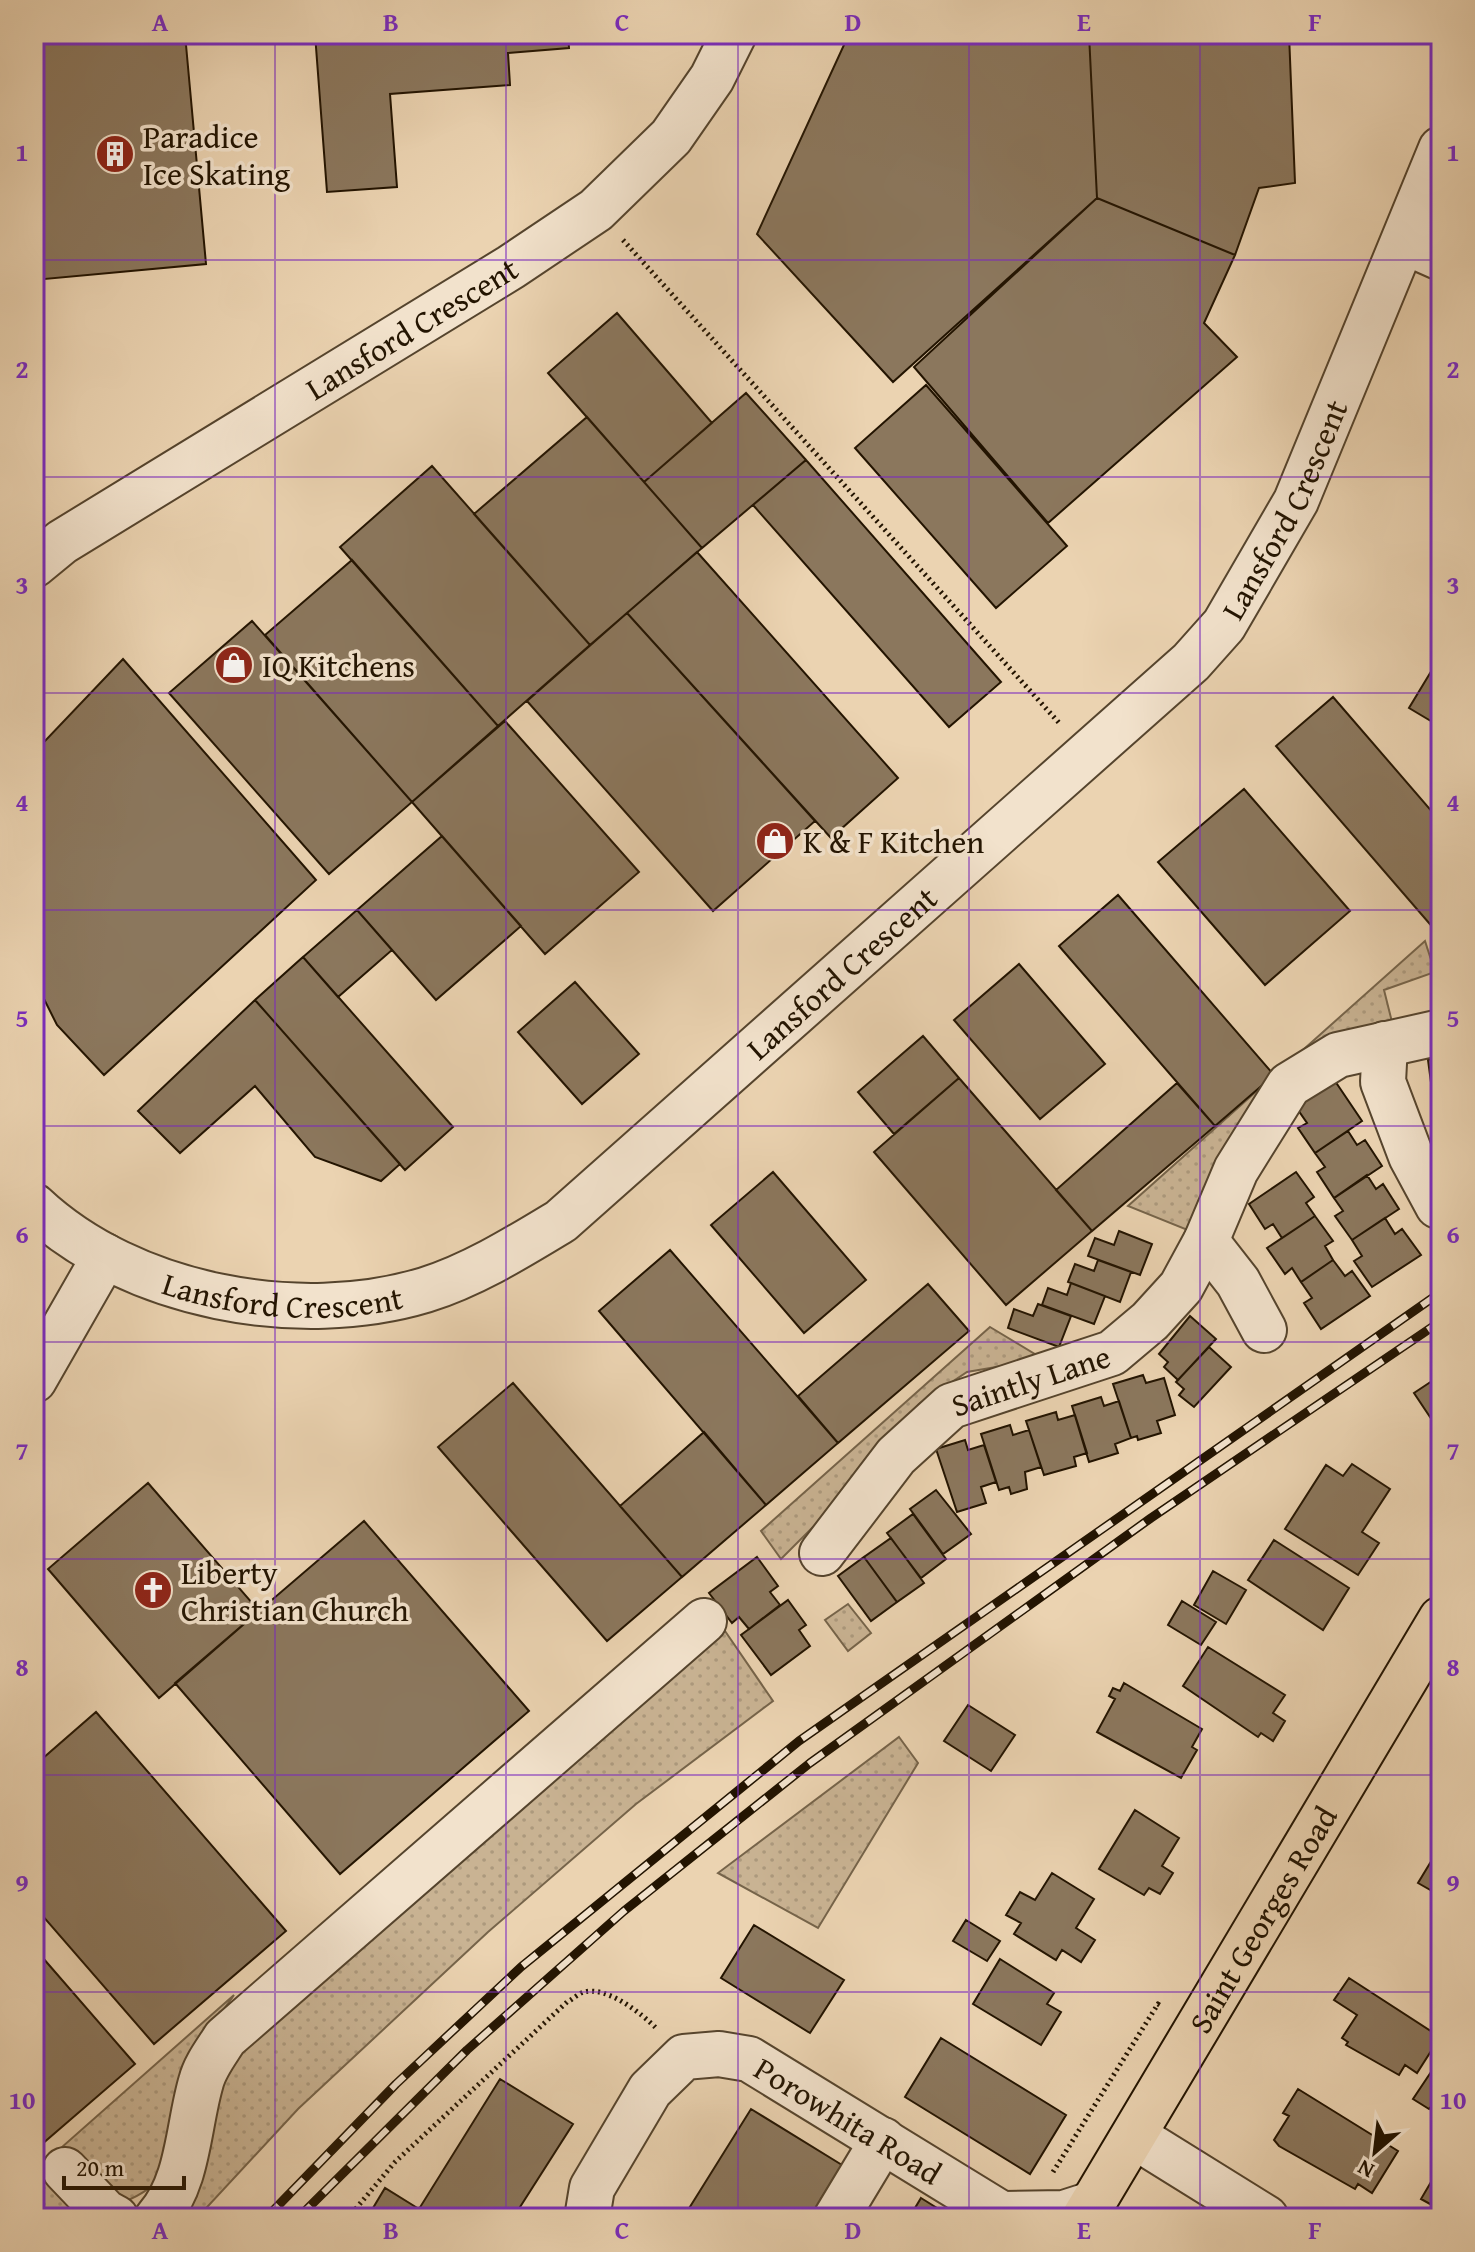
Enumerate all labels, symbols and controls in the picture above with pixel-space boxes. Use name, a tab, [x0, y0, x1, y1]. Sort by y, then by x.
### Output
text: A	[152, 2, 169, 41]
text: B	[383, 2, 399, 41]
text: C	[615, 2, 629, 41]
text: D	[845, 2, 861, 41]
text: E	[1077, 2, 1091, 41]
text: F	[1308, 2, 1322, 41]
place label: Paradice Ice Skating	[143, 113, 290, 197]
text: 1	[15, 132, 29, 171]
text: 1	[1446, 132, 1460, 171]
building icon: Paradice Ice Skating	[94, 133, 136, 175]
street label: Lansford Crescent	[296, 245, 527, 411]
text: 2	[15, 349, 29, 388]
text: 2	[1446, 349, 1460, 388]
street label: Lansford Crescent	[1209, 392, 1359, 628]
text: 3	[15, 565, 29, 604]
text: 3	[1446, 565, 1460, 604]
place label: IQ Kitchens	[262, 642, 415, 689]
shop icon: IQ Kitchens	[213, 644, 255, 686]
text: 4	[15, 782, 29, 821]
text: 4	[1446, 782, 1460, 821]
place label: K & F Kitchen	[803, 818, 984, 865]
shop icon: K & F Kitchen	[754, 820, 796, 862]
street label: Lansford Crescent	[735, 875, 947, 1070]
text: 5	[15, 998, 29, 1037]
text: 5	[1446, 998, 1460, 1037]
text: 6	[15, 1214, 29, 1253]
text: 6	[1446, 1214, 1460, 1253]
street label: Lansford Crescent	[157, 1259, 407, 1329]
street label: Saintly Lane	[945, 1332, 1116, 1428]
text: 7	[15, 1431, 29, 1470]
text: 7	[1446, 1431, 1460, 1470]
place label: Liberty Christian Church	[181, 1549, 409, 1633]
church icon: Liberty Christian Church	[132, 1569, 174, 1611]
text: 8	[15, 1647, 29, 1686]
text: 8	[1446, 1647, 1460, 1686]
street label: Saint Georges Road	[1176, 1797, 1348, 2042]
text: 9	[15, 1863, 29, 1902]
text: 9	[1446, 1863, 1460, 1902]
street label: Porowhita Road	[746, 2045, 951, 2196]
text: 10	[9, 2080, 35, 2119]
text: 10	[1440, 2080, 1466, 2119]
north arrow	[1335, 2112, 1415, 2192]
scale bar	[64, 2140, 184, 2190]
text: 20 m	[76, 2150, 124, 2185]
text: N	[1351, 2152, 1380, 2187]
text: A	[152, 2210, 169, 2249]
text: B	[383, 2210, 399, 2249]
text: C	[615, 2210, 629, 2249]
text: D	[845, 2210, 861, 2249]
text: E	[1077, 2210, 1091, 2249]
text: F	[1308, 2210, 1322, 2249]

